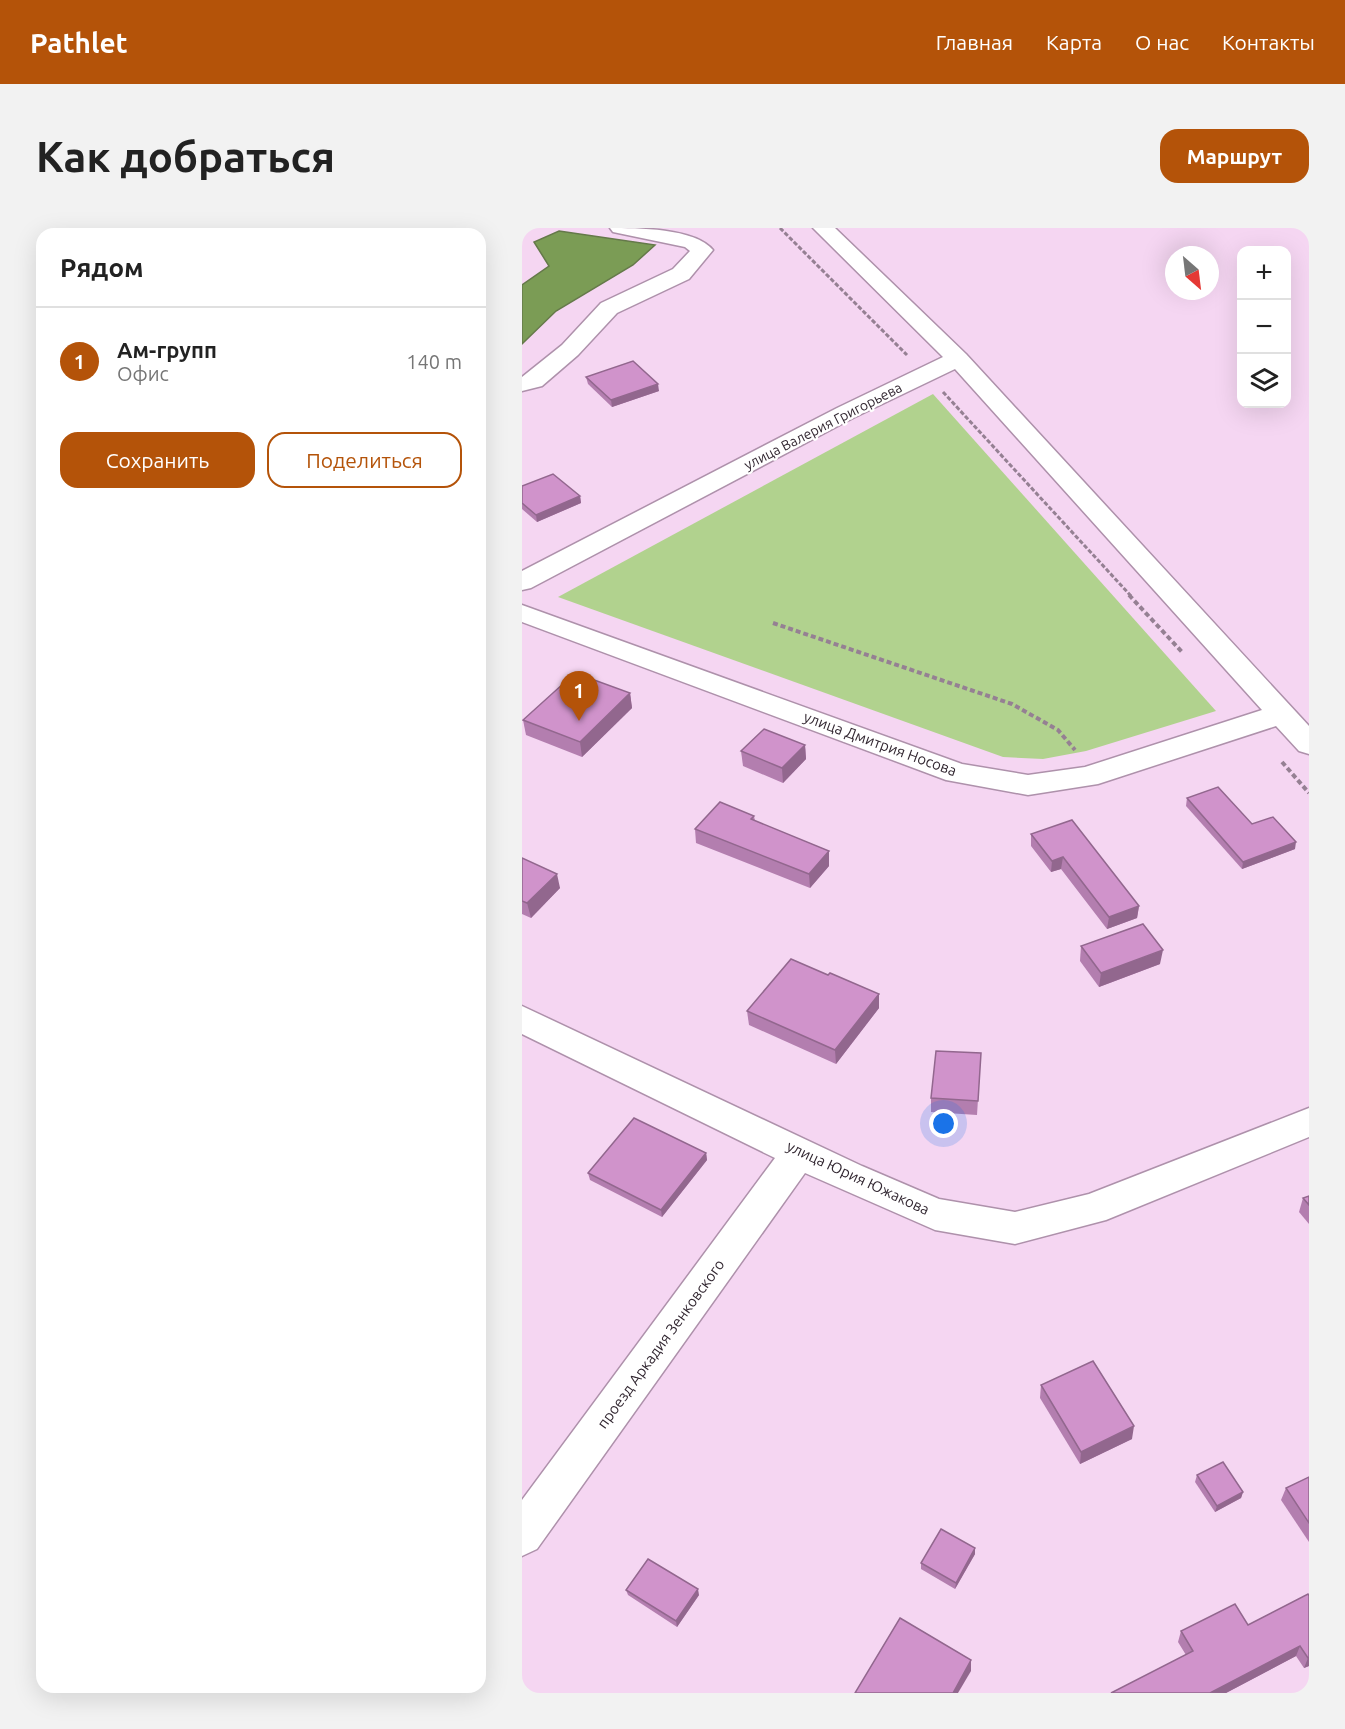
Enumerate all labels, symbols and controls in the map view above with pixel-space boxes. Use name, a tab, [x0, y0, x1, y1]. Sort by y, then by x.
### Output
text: Pathlet	[30, 27, 128, 58]
text: Главная	[936, 30, 1013, 54]
text: Карта	[1046, 30, 1102, 54]
text: О нас	[1135, 30, 1189, 54]
text: Контакты	[1222, 30, 1315, 54]
button: Маршрут	[1160, 129, 1309, 183]
text: Как добраться	[36, 133, 335, 180]
north arrow	[1165, 246, 1219, 300]
map controls	[1237, 246, 1291, 408]
button: +	[1237, 246, 1291, 300]
text: Рядом	[60, 253, 144, 282]
button: −	[1237, 300, 1291, 354]
text: Ам-групп	[117, 337, 217, 362]
text: 1	[74, 350, 85, 373]
text: 140 m	[406, 350, 462, 373]
button: layers	[1237, 354, 1291, 408]
text: Офис	[117, 362, 169, 385]
street label: улица Валерия Григорьева	[741, 379, 905, 473]
button: Сохранить	[60, 432, 255, 488]
button: Поделиться	[267, 432, 462, 488]
pin: 1	[560, 672, 598, 721]
street label: улица Дмитрия Носова	[801, 708, 959, 779]
your location	[929, 1109, 958, 1138]
street label: улица Юрия Южакова	[784, 1137, 932, 1218]
street label: проезд Аркадия Зенковского	[593, 1256, 728, 1432]

